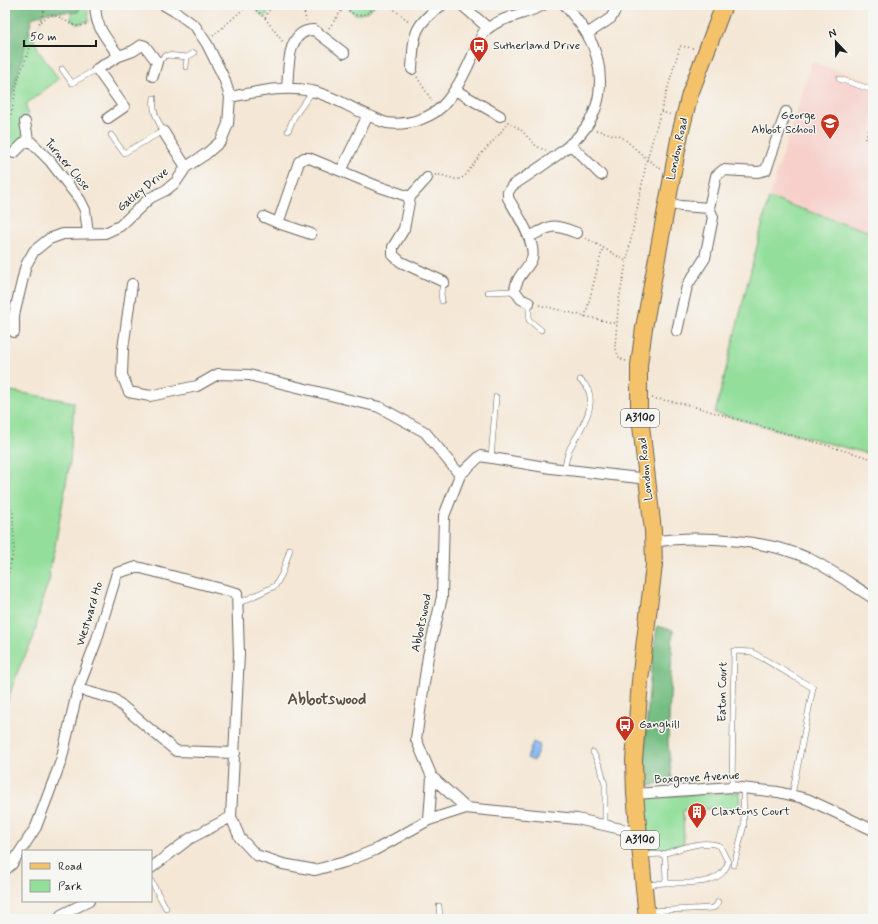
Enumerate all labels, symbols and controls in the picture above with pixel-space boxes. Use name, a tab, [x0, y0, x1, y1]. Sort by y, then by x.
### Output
scale bar	[24, 22, 96, 48]
north arrow	[816, 22, 856, 62]
text: N	[827, 26, 839, 42]
text: 50 m	[30, 29, 57, 45]
bus stop icon: Sutherland Drive	[468, 35, 490, 63]
place label: Sutherland Drive	[493, 38, 580, 54]
place label: George Abbot School	[751, 108, 816, 138]
school or university icon: George Abbot School	[819, 112, 841, 140]
street label: London Road	[664, 116, 692, 182]
street label: Turner Close	[40, 136, 94, 194]
street label: Gatley Drive	[114, 164, 172, 216]
road number: A3100	[621, 409, 659, 427]
street label: London Road	[635, 436, 657, 502]
street label: Westward Ho	[73, 580, 107, 648]
street label: Abbotswood	[408, 592, 436, 654]
street label: Eaton Court	[714, 661, 732, 722]
district label: Abbotswood	[288, 689, 366, 710]
bus stop icon: Ganghill	[614, 714, 636, 742]
place label: Ganghill	[639, 717, 679, 733]
street label: Boxgrove Avenue	[654, 768, 740, 788]
building icon: Claxtons Court	[686, 801, 708, 829]
place label: Claxtons Court	[711, 804, 790, 820]
road number: A3100	[621, 831, 659, 849]
legend	[22, 850, 152, 902]
text: Road	[58, 859, 82, 875]
text: Park	[58, 879, 82, 895]

